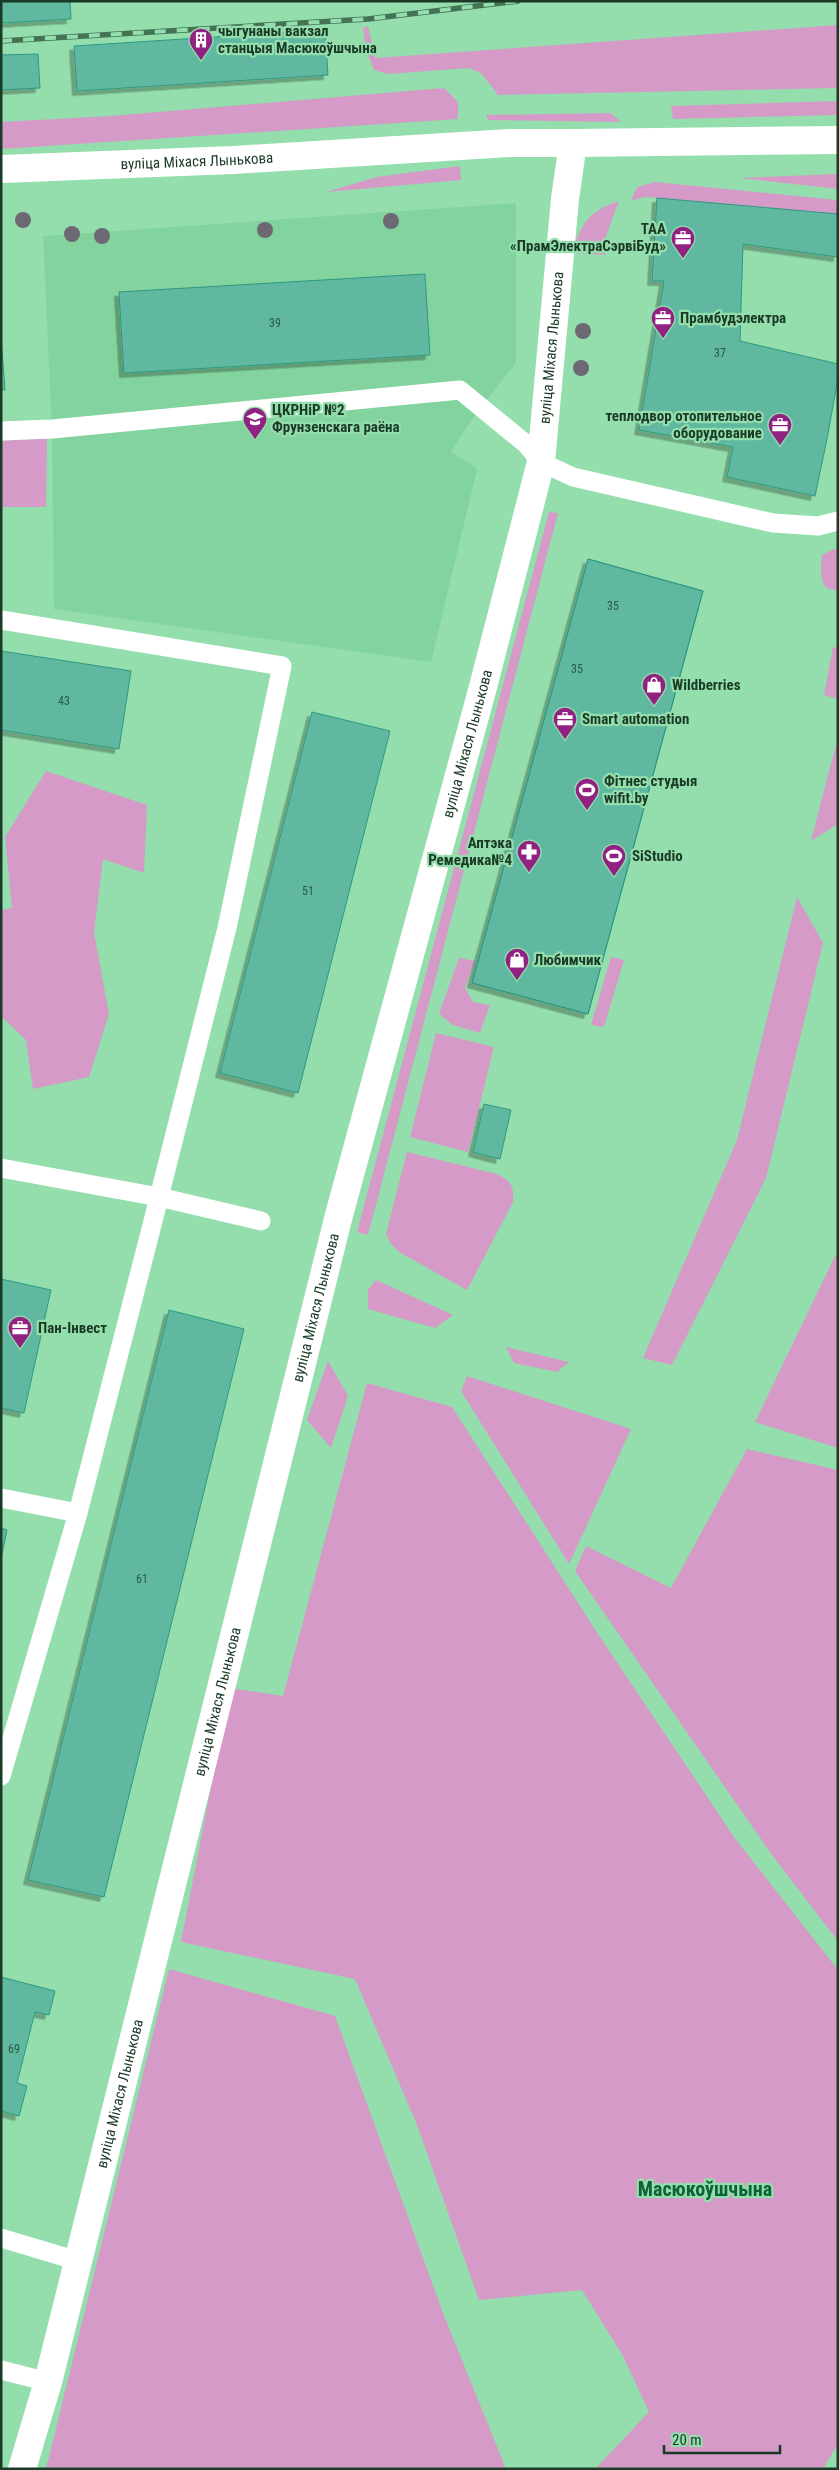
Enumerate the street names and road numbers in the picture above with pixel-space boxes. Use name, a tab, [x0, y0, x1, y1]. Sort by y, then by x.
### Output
street label: вуліца Міхася Лынькова	[120, 149, 274, 173]
street label: вуліца Міхася Лынькова	[536, 271, 567, 425]
street label: вуліца Міхася Лынькова	[439, 668, 496, 820]
street label: вуліца Міхася Лынькова	[289, 1231, 343, 1384]
street label: вуліца Міхася Лынькова	[190, 1625, 245, 1778]
street label: вуліца Міхася Лынькова	[93, 2017, 147, 2170]

